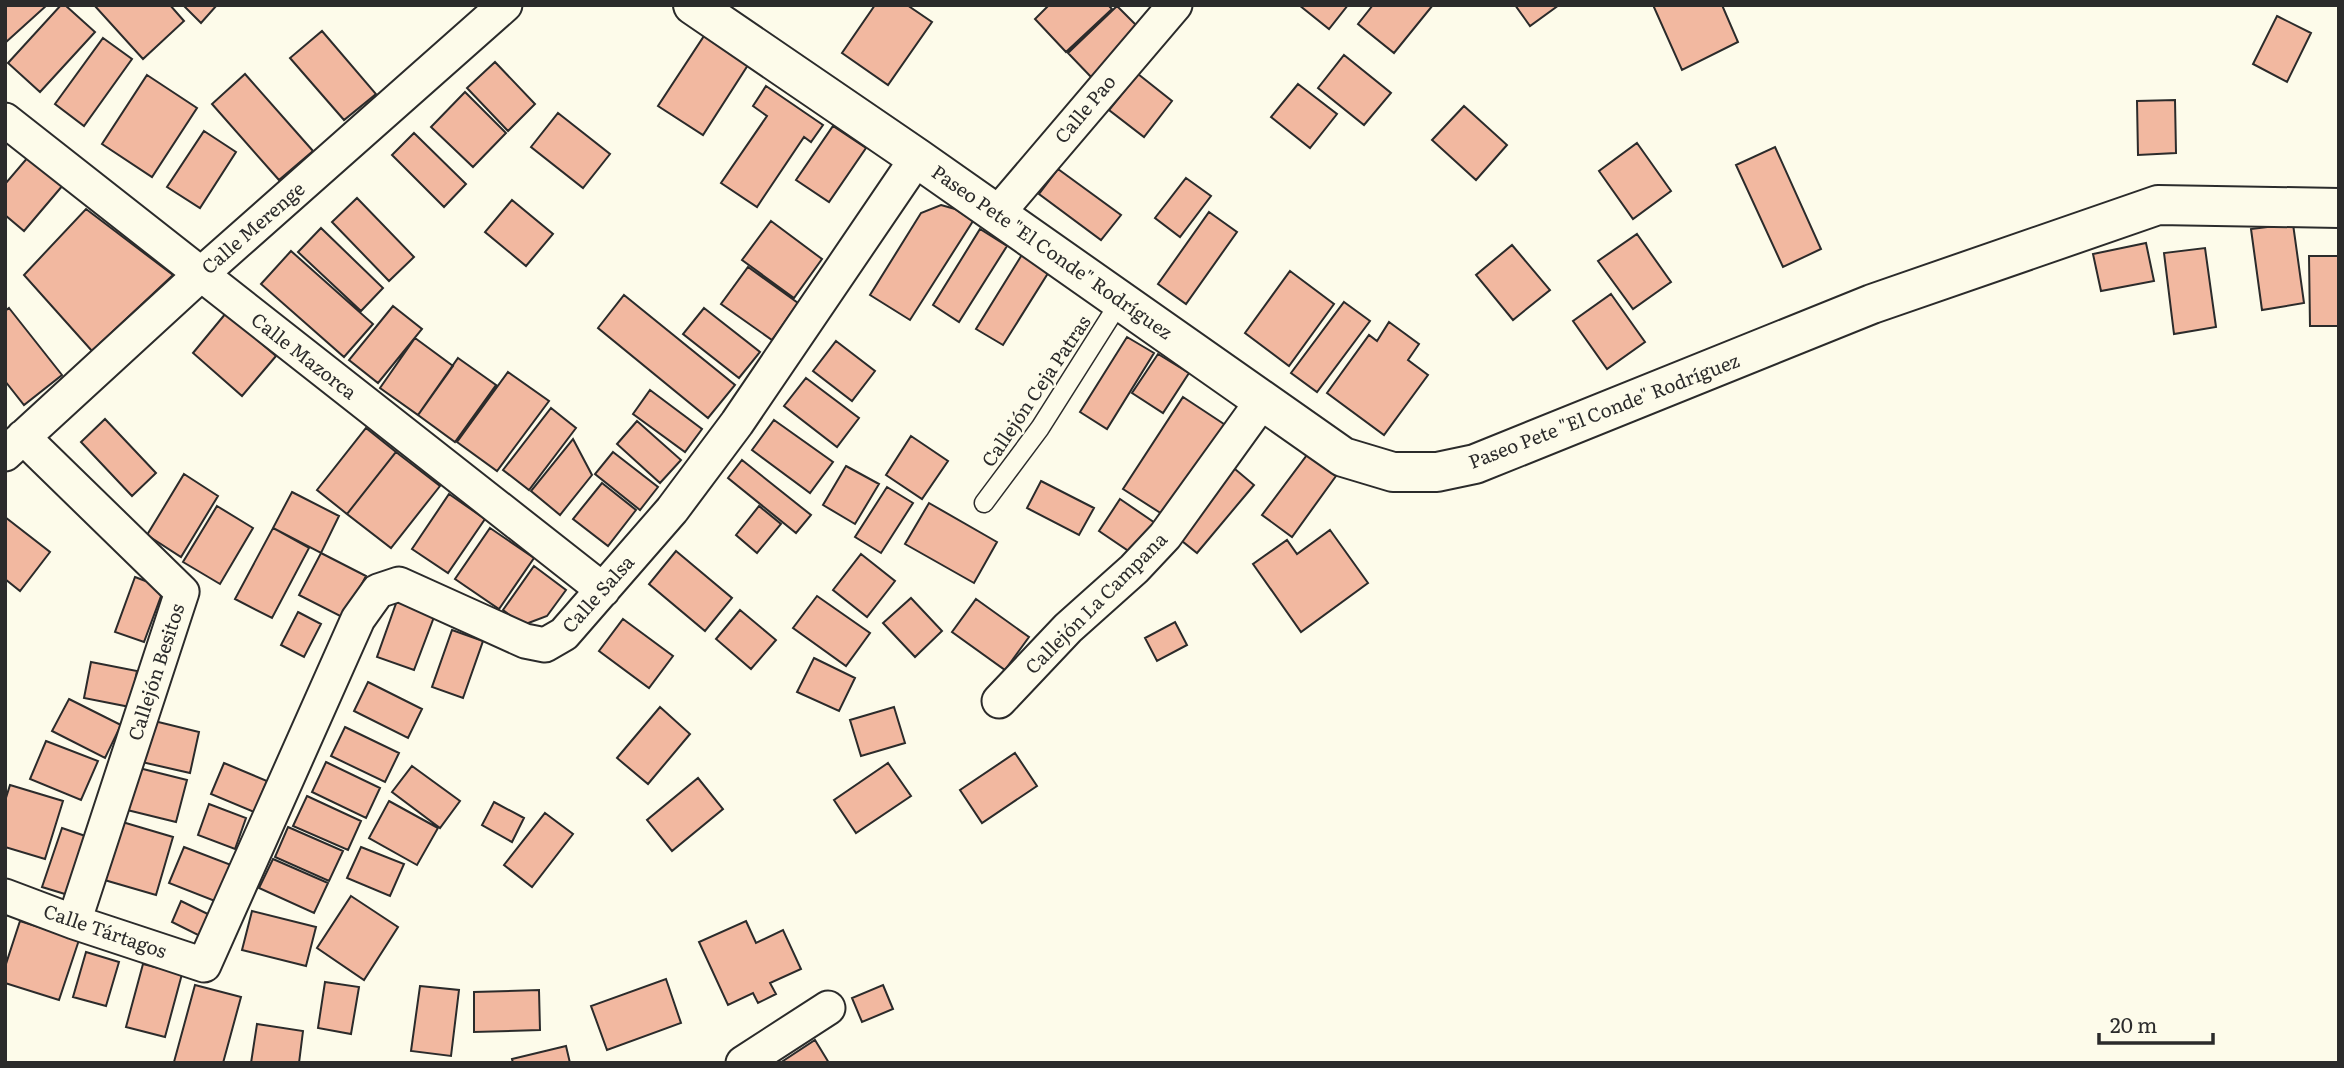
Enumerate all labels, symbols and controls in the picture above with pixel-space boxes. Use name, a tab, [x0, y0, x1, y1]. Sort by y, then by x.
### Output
street label: Calle Pao	[1047, 68, 1121, 149]
street label: Paseo Pete "El Conde" Rodríguez	[927, 157, 1179, 345]
street label: Calle Merenge	[194, 174, 310, 280]
street label: Calle Mazorca	[246, 305, 364, 406]
street label: Callejón Ceja Patras	[974, 309, 1097, 472]
street label: Paseo Pete "El Conde" Rodríguez	[1464, 345, 1743, 475]
street label: Callejón La Campana	[1018, 524, 1173, 680]
street label: Calle Salsa	[555, 548, 640, 638]
street label: Callejón Besitos	[120, 599, 190, 744]
street label: Calle Tártagos	[40, 896, 171, 964]
scale bar	[2099, 1002, 2213, 1046]
text: 20 m	[2110, 1008, 2157, 1039]

